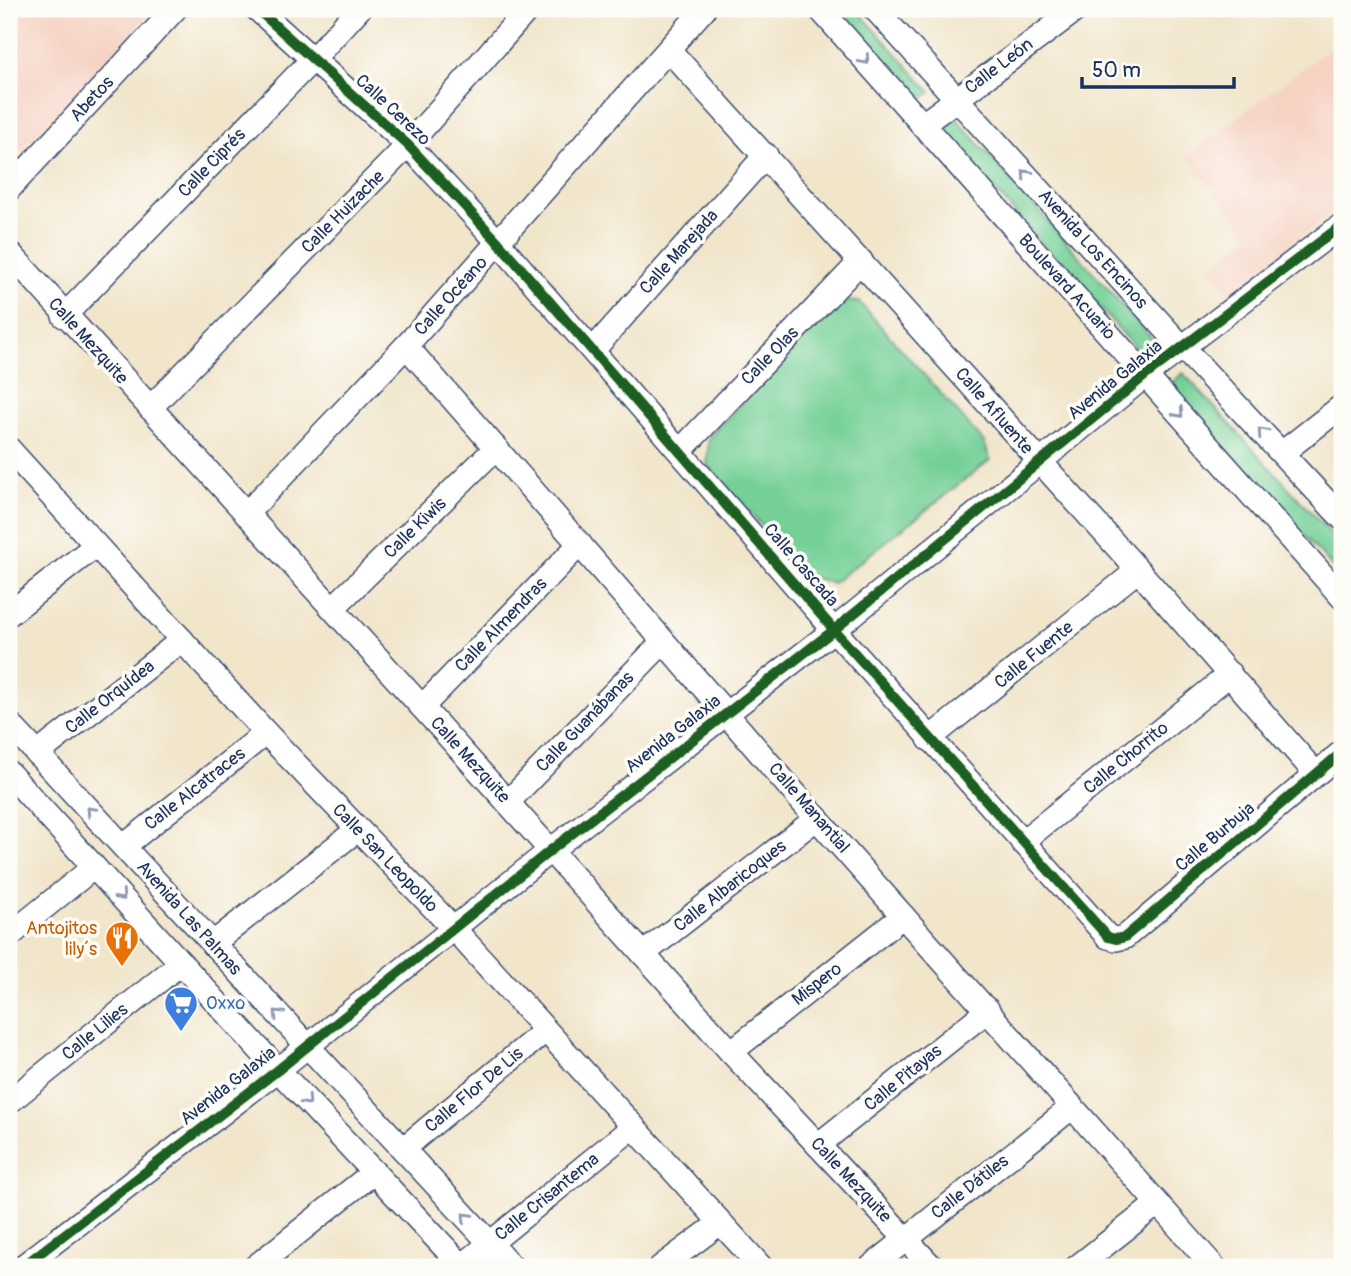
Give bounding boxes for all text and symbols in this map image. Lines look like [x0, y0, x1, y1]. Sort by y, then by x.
street label: Calle León [960, 33, 1038, 99]
scale bar [1082, 46, 1234, 90]
one-way arrow [857, 52, 869, 65]
text: 50 m [1092, 57, 1141, 84]
street label: Calle Cerezo [350, 69, 436, 151]
street label: Abetos [65, 71, 119, 127]
street label: Calle Ciprés [173, 123, 251, 203]
street label: Calle Huizache [296, 165, 390, 259]
one-way arrow [1022, 169, 1034, 182]
street label: Avenida Los Encinos [1033, 184, 1153, 314]
street label: Calle Marejada [635, 205, 723, 299]
street label: Boulevard Acuario [1013, 229, 1121, 345]
street label: Calle Océano [409, 251, 493, 340]
street label: Calle Mezquite [43, 293, 133, 389]
street label: Calle Olas [736, 322, 804, 390]
street label: Avenida Galaxia [1063, 335, 1167, 425]
street label: Calle Afluente [950, 363, 1038, 459]
one-way arrow [1171, 405, 1183, 418]
one-way arrow [1258, 427, 1271, 440]
street label: Calle Kiwis [379, 493, 451, 563]
street label: Calle Cascada [759, 519, 843, 611]
street label: Calle Almendras [450, 573, 552, 677]
street label: Calle Fuente [990, 616, 1078, 694]
street label: Calle Orquídea [61, 655, 159, 739]
street label: Calle Guanábanas [531, 667, 639, 777]
street label: Avenida Galaxia [621, 689, 725, 779]
street label: Calle Mezquite [425, 712, 515, 808]
street label: Calle Chorrito [1079, 716, 1174, 799]
street label: Calle Alcatraces [140, 742, 250, 836]
street label: Calle Manantial [763, 758, 855, 858]
street label: Calle Burbuja [1170, 797, 1260, 877]
street label: Calle San Leopoldo [327, 799, 443, 918]
one-way arrow [86, 806, 99, 819]
street label: Calle Albaricoques [669, 835, 791, 937]
street label: Avenida Las Palmas [131, 856, 247, 980]
one-way arrow [112, 888, 125, 901]
place label: Antojitos lily´s [26, 917, 97, 961]
restaurant icon: Antojitos lily´s [103, 919, 141, 968]
street label: Mispero [787, 957, 847, 1011]
supermarket icon: Oxxo [162, 984, 200, 1033]
place label: Oxxo [206, 992, 245, 1015]
street label: Calle Lilies [57, 998, 133, 1066]
one-way arrow [273, 1009, 286, 1022]
street label: Calle Pitayas [859, 1040, 947, 1116]
street label: Avenida Galaxia [176, 1041, 280, 1131]
street label: Calle Flor De Lis [420, 1042, 528, 1138]
one-way arrow [298, 1093, 311, 1106]
street label: Calle Mezquite [805, 1132, 897, 1228]
street label: Calle Crisantema [490, 1148, 604, 1246]
street label: Calle Dátiles [927, 1150, 1013, 1224]
one-way arrow [462, 1212, 474, 1225]

